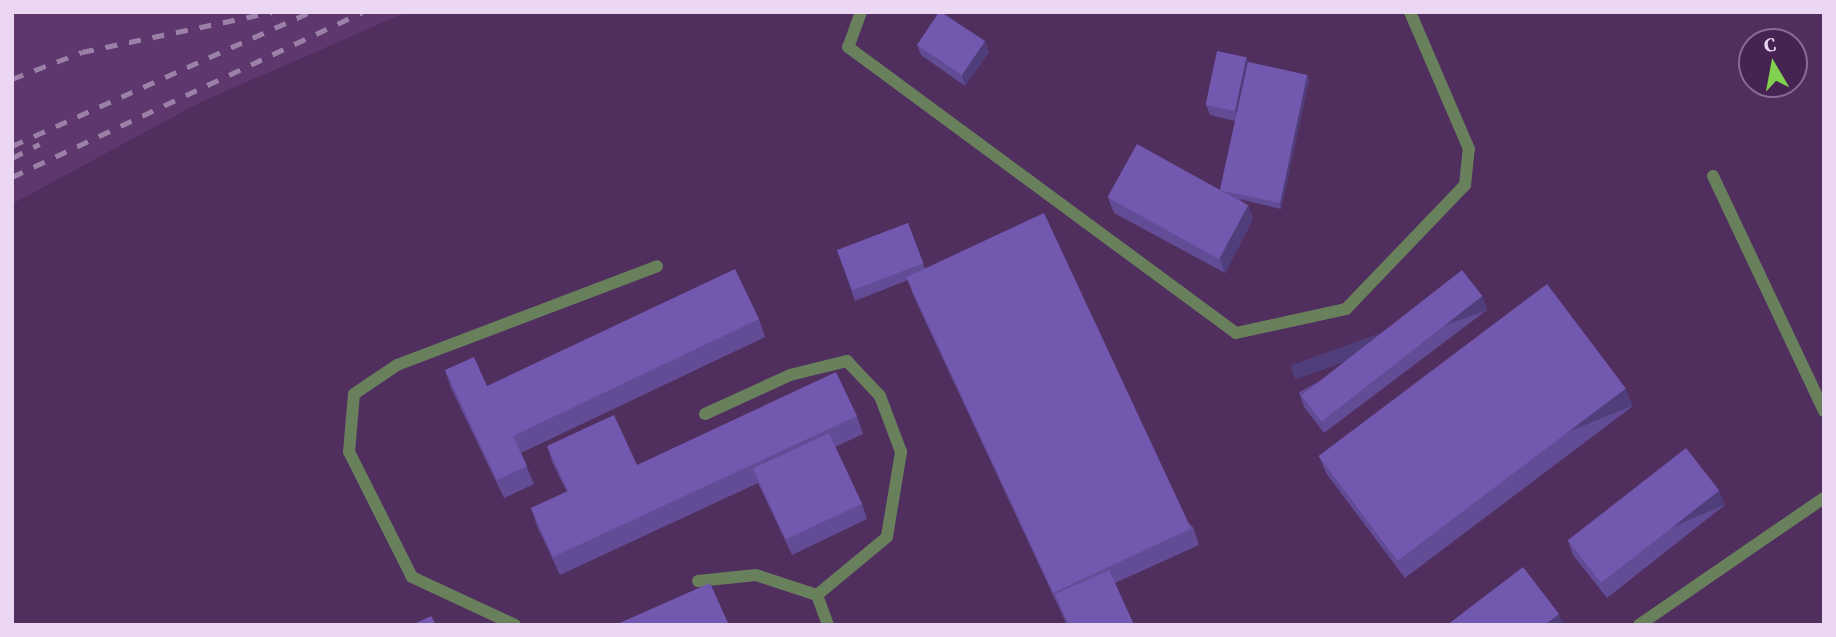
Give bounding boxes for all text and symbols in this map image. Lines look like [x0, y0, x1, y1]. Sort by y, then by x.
north arrow [1738, 28, 1808, 98]
text: С [1762, 30, 1778, 58]

